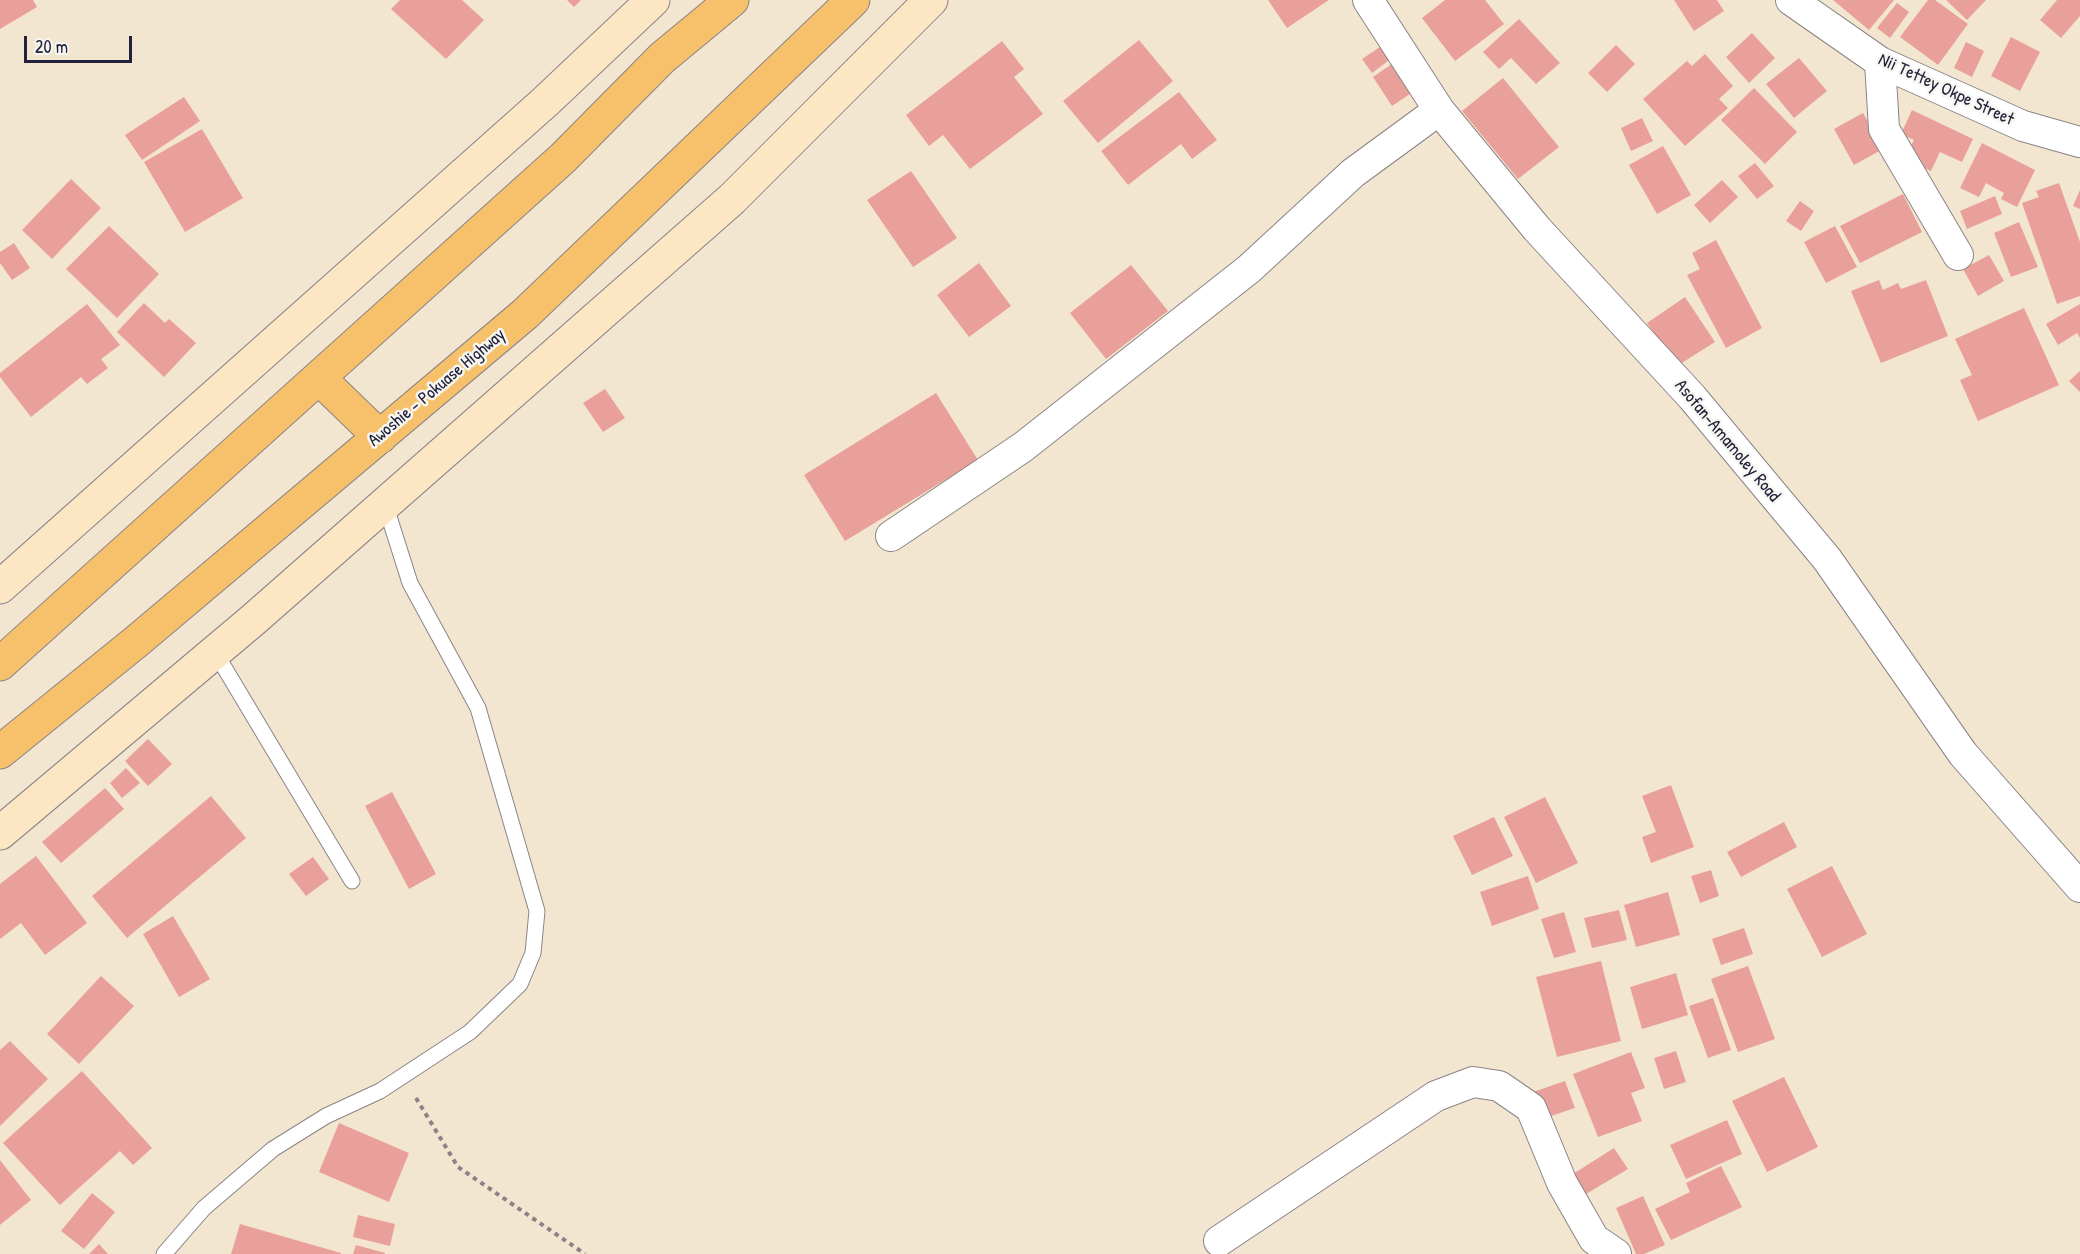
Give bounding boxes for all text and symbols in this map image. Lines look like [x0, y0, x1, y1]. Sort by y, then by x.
scale bar [27, 24, 135, 62]
text: 20 m [35, 34, 68, 59]
street label: Nii Tettey Okpe Street [1875, 49, 2017, 131]
street label: Awoshie - Pokuase Highway [364, 324, 510, 452]
street label: Asofan-Amamoley Road [1670, 376, 1784, 506]

